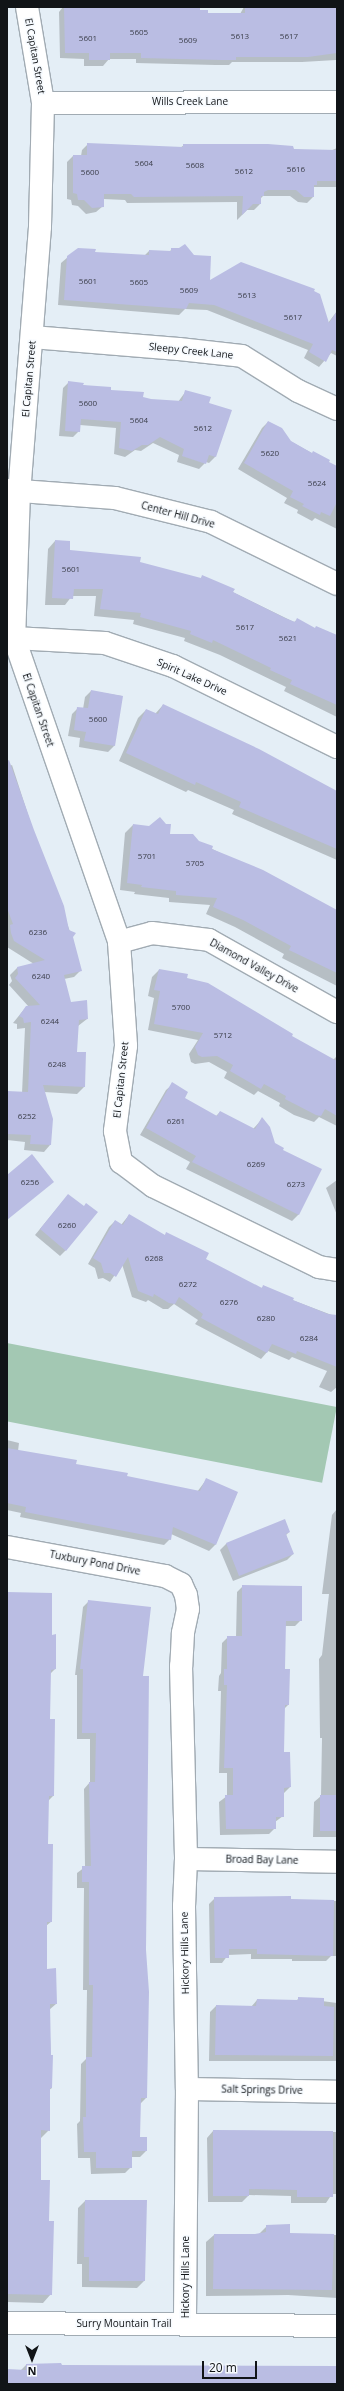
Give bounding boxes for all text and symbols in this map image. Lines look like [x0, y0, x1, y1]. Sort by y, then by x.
street label: El Capitan Street [22, 17, 48, 95]
house number: 5605 [130, 27, 148, 37]
house number: 5613 [231, 31, 249, 41]
house number: 5617 [280, 31, 298, 41]
house number: 5601 [79, 33, 97, 43]
house number: 5609 [179, 35, 197, 45]
street label: Wills Creek Lane [152, 96, 228, 108]
house number: 5604 [135, 158, 153, 168]
house number: 5608 [186, 160, 204, 170]
house number: 5616 [287, 164, 305, 174]
house number: 5612 [235, 166, 253, 176]
house number: 5600 [81, 167, 99, 177]
house number: 5601 [79, 276, 97, 286]
house number: 5605 [130, 277, 148, 287]
house number: 5609 [180, 285, 198, 295]
house number: 5613 [238, 290, 256, 300]
house number: 5617 [284, 312, 302, 322]
street label: El Capitan Street [20, 340, 38, 418]
street label: Sleepy Creek Lane [148, 341, 234, 361]
house number: 5600 [79, 398, 97, 408]
house number: 5604 [130, 415, 148, 425]
house number: 5612 [194, 423, 212, 433]
house number: 5620 [261, 448, 279, 458]
house number: 5624 [308, 478, 326, 488]
street label: Center Hill Drive [140, 499, 216, 531]
house number: 5601 [62, 564, 80, 574]
house number: 5617 [236, 622, 254, 632]
house number: 5621 [279, 633, 297, 643]
street label: Spirit Lake Drive [155, 656, 229, 698]
street label: El Capitan Street [20, 672, 56, 748]
house number: 5600 [89, 714, 107, 724]
house number: 5701 [138, 851, 156, 861]
house number: 5705 [186, 858, 204, 868]
house number: 6236 [29, 927, 47, 937]
street label: Diamond Valley Drive [207, 937, 301, 995]
house number: 6240 [32, 971, 50, 981]
house number: 5700 [172, 1002, 190, 1012]
house number: 6244 [41, 1016, 59, 1026]
house number: 5712 [214, 1030, 232, 1040]
street label: El Capitan Street [111, 1041, 131, 1119]
house number: 6248 [48, 1059, 66, 1069]
house number: 6252 [18, 1111, 36, 1121]
house number: 6261 [167, 1116, 185, 1126]
house number: 6269 [247, 1159, 265, 1169]
house number: 6256 [21, 1177, 39, 1187]
house number: 6273 [287, 1179, 305, 1189]
house number: 6260 [58, 1220, 76, 1230]
house number: 6268 [145, 1253, 163, 1263]
house number: 6272 [179, 1279, 197, 1289]
house number: 6276 [220, 1297, 238, 1307]
house number: 6280 [257, 1313, 275, 1323]
house number: 6284 [300, 1333, 318, 1343]
street label: Tuxbury Pond Drive [49, 1548, 141, 1578]
street label: Broad Bay Lane [225, 1853, 299, 1867]
street label: Hickory Hills Lane [178, 1912, 192, 1994]
street label: Salt Springs Drive [221, 2083, 303, 2097]
street label: Hickory Hills Lane [180, 2236, 192, 2318]
street label: Surry Mountain Trail [76, 2318, 172, 2330]
north arrow [12, 2339, 52, 2379]
scale bar [204, 2353, 259, 2379]
text: 20 m [209, 2359, 237, 2376]
text: N [28, 2364, 36, 2379]

